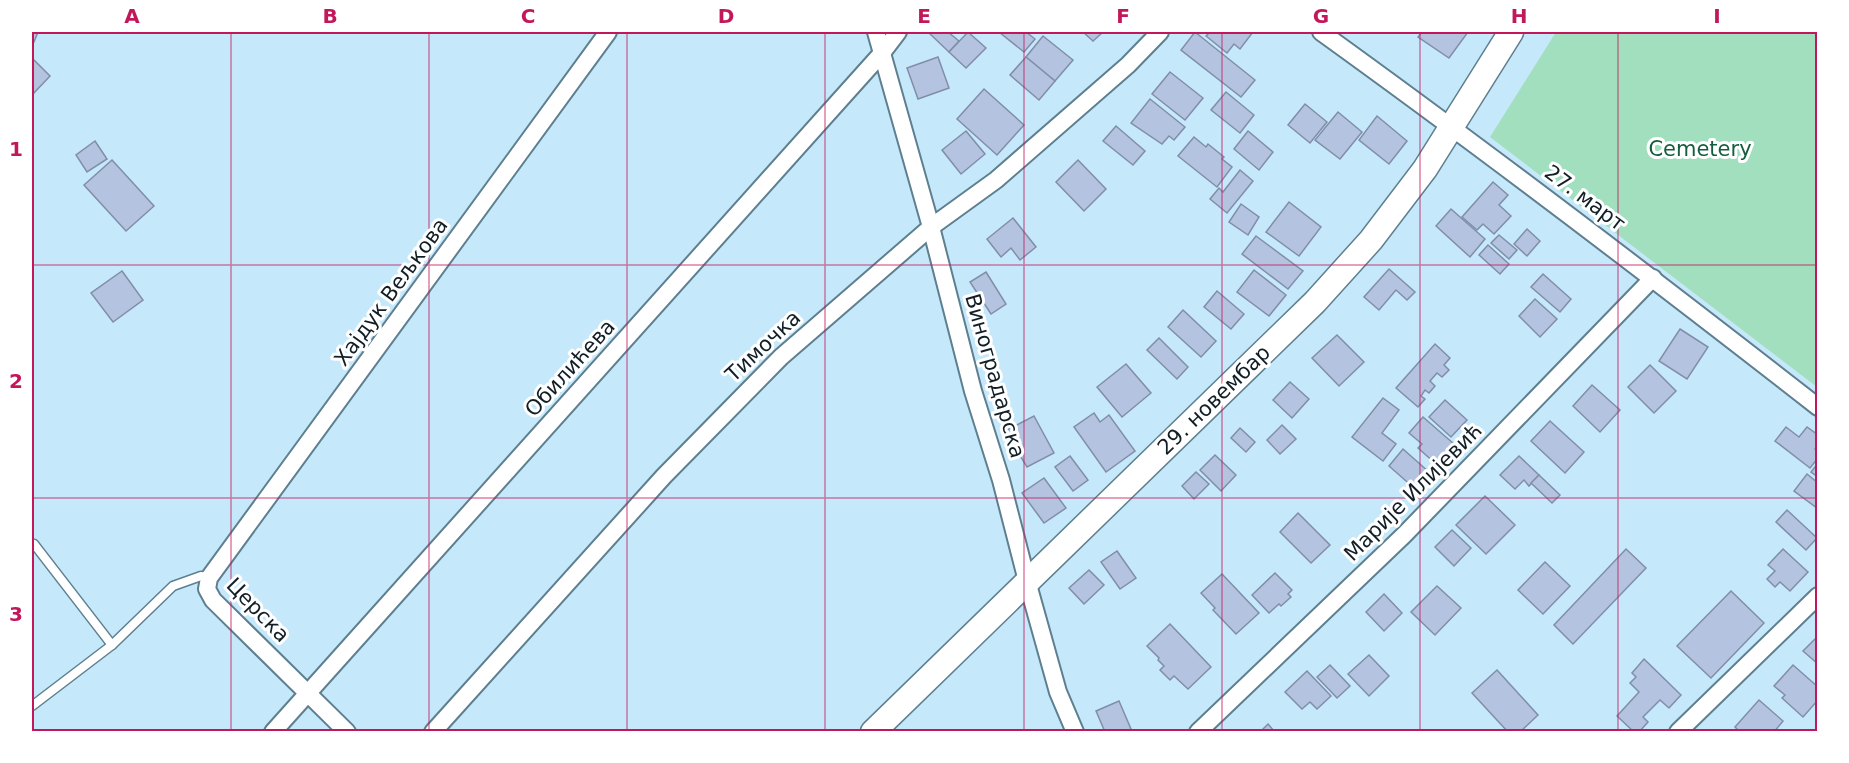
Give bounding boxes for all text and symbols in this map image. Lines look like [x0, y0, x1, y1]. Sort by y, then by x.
text: A [124, 4, 140, 28]
text: B [322, 4, 338, 28]
text: C [521, 4, 535, 28]
text: D [718, 4, 734, 28]
text: E [917, 4, 931, 28]
text: F [1116, 4, 1130, 28]
text: G [1313, 4, 1329, 28]
text: H [1511, 4, 1527, 28]
text: I [1713, 4, 1721, 28]
text: 1 [9, 137, 23, 161]
park label: Cemetery [1648, 137, 1752, 161]
street label: 27. март [1540, 160, 1630, 236]
street label: Хајдук Вељкова [329, 214, 453, 370]
street label: Виноградарска [960, 291, 1030, 461]
street label: Тимочка [720, 305, 805, 387]
street label: Обилићева [520, 315, 620, 421]
street label: 29. новембар [1153, 340, 1275, 460]
text: 2 [9, 369, 23, 393]
street label: Марије Илијевић [1339, 418, 1487, 566]
street label: Церска [222, 573, 294, 647]
text: 3 [9, 602, 23, 626]

